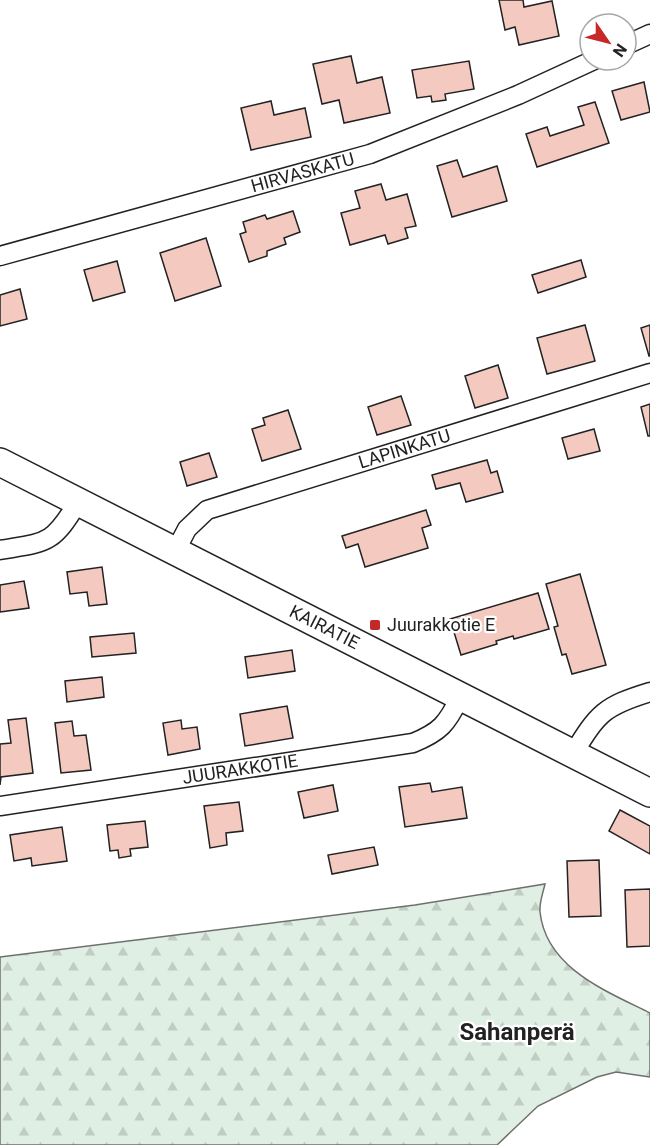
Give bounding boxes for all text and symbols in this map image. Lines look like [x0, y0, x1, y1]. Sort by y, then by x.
north arrow [578, 12, 638, 72]
text: N [609, 40, 631, 60]
street label: HIRVASKATU [249, 148, 357, 196]
street label: LAPINKATU [356, 424, 453, 473]
street label: KAIRATIE [286, 600, 363, 653]
place label: Juurakkotie E [387, 614, 495, 635]
marker: Juurakkotie E [368, 618, 382, 632]
street label: JUURAKKOTIE [181, 750, 299, 788]
district label: Sahanperä [459, 1018, 575, 1046]

